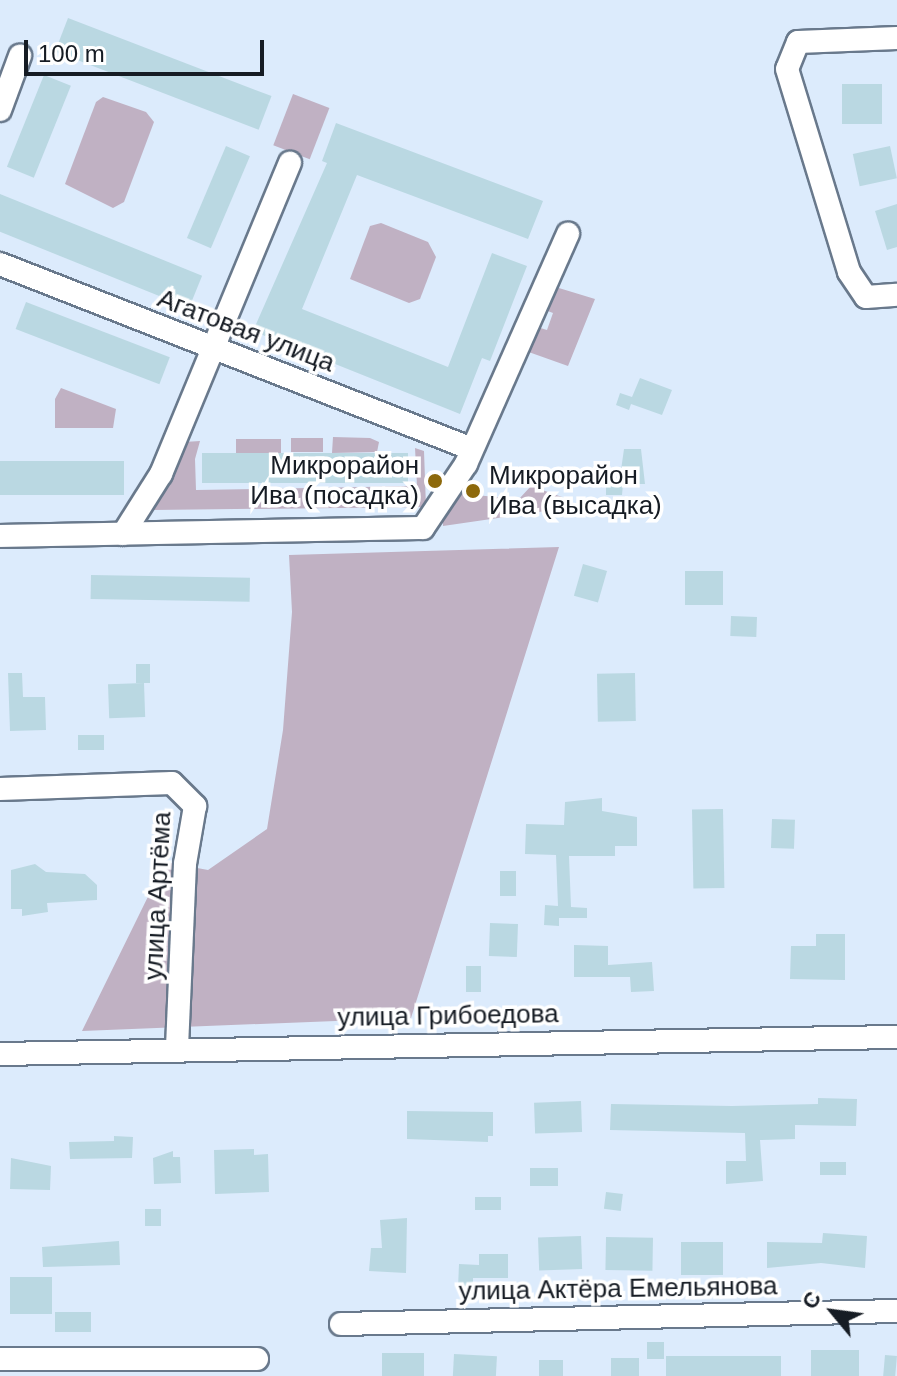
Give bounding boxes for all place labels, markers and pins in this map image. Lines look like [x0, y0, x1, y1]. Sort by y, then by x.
place label: Микрорайон Ива (посадка) [250, 450, 419, 512]
place label: Микрорайон Ива (высадка) [489, 460, 662, 522]
marker: Микрорайон Ива (посадка) [426, 472, 444, 490]
marker: Микрорайон Ива (высадка) [464, 482, 482, 500]

